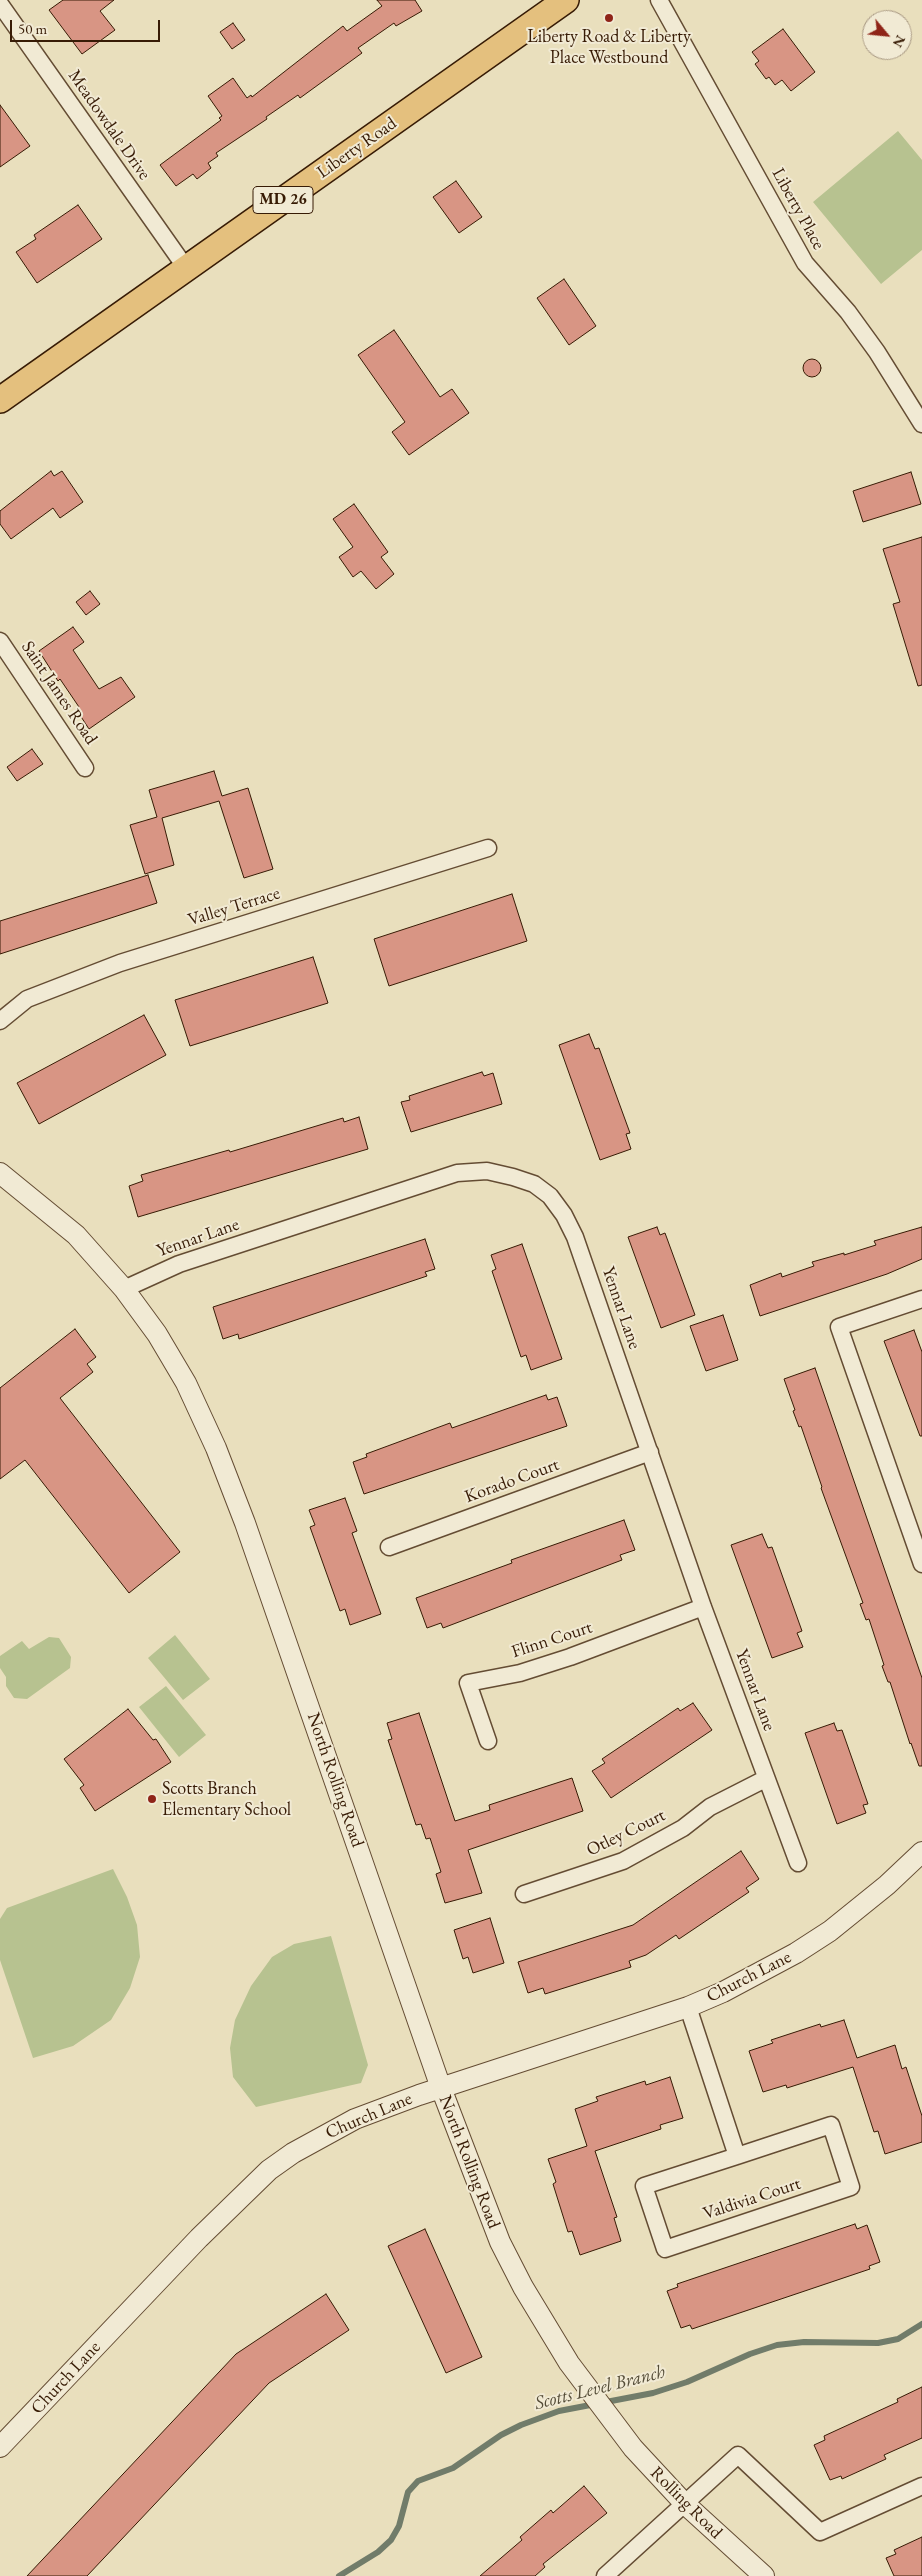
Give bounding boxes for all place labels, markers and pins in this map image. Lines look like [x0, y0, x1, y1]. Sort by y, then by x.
marker: Liberty Road & Liberty Place Westbound [603, 12, 615, 24]
place label: Liberty Road & Liberty Place Westbound [527, 26, 691, 68]
place label: Scotts Branch Elementary School [162, 1778, 291, 1820]
marker: Scotts Branch Elementary School [146, 1793, 158, 1805]

